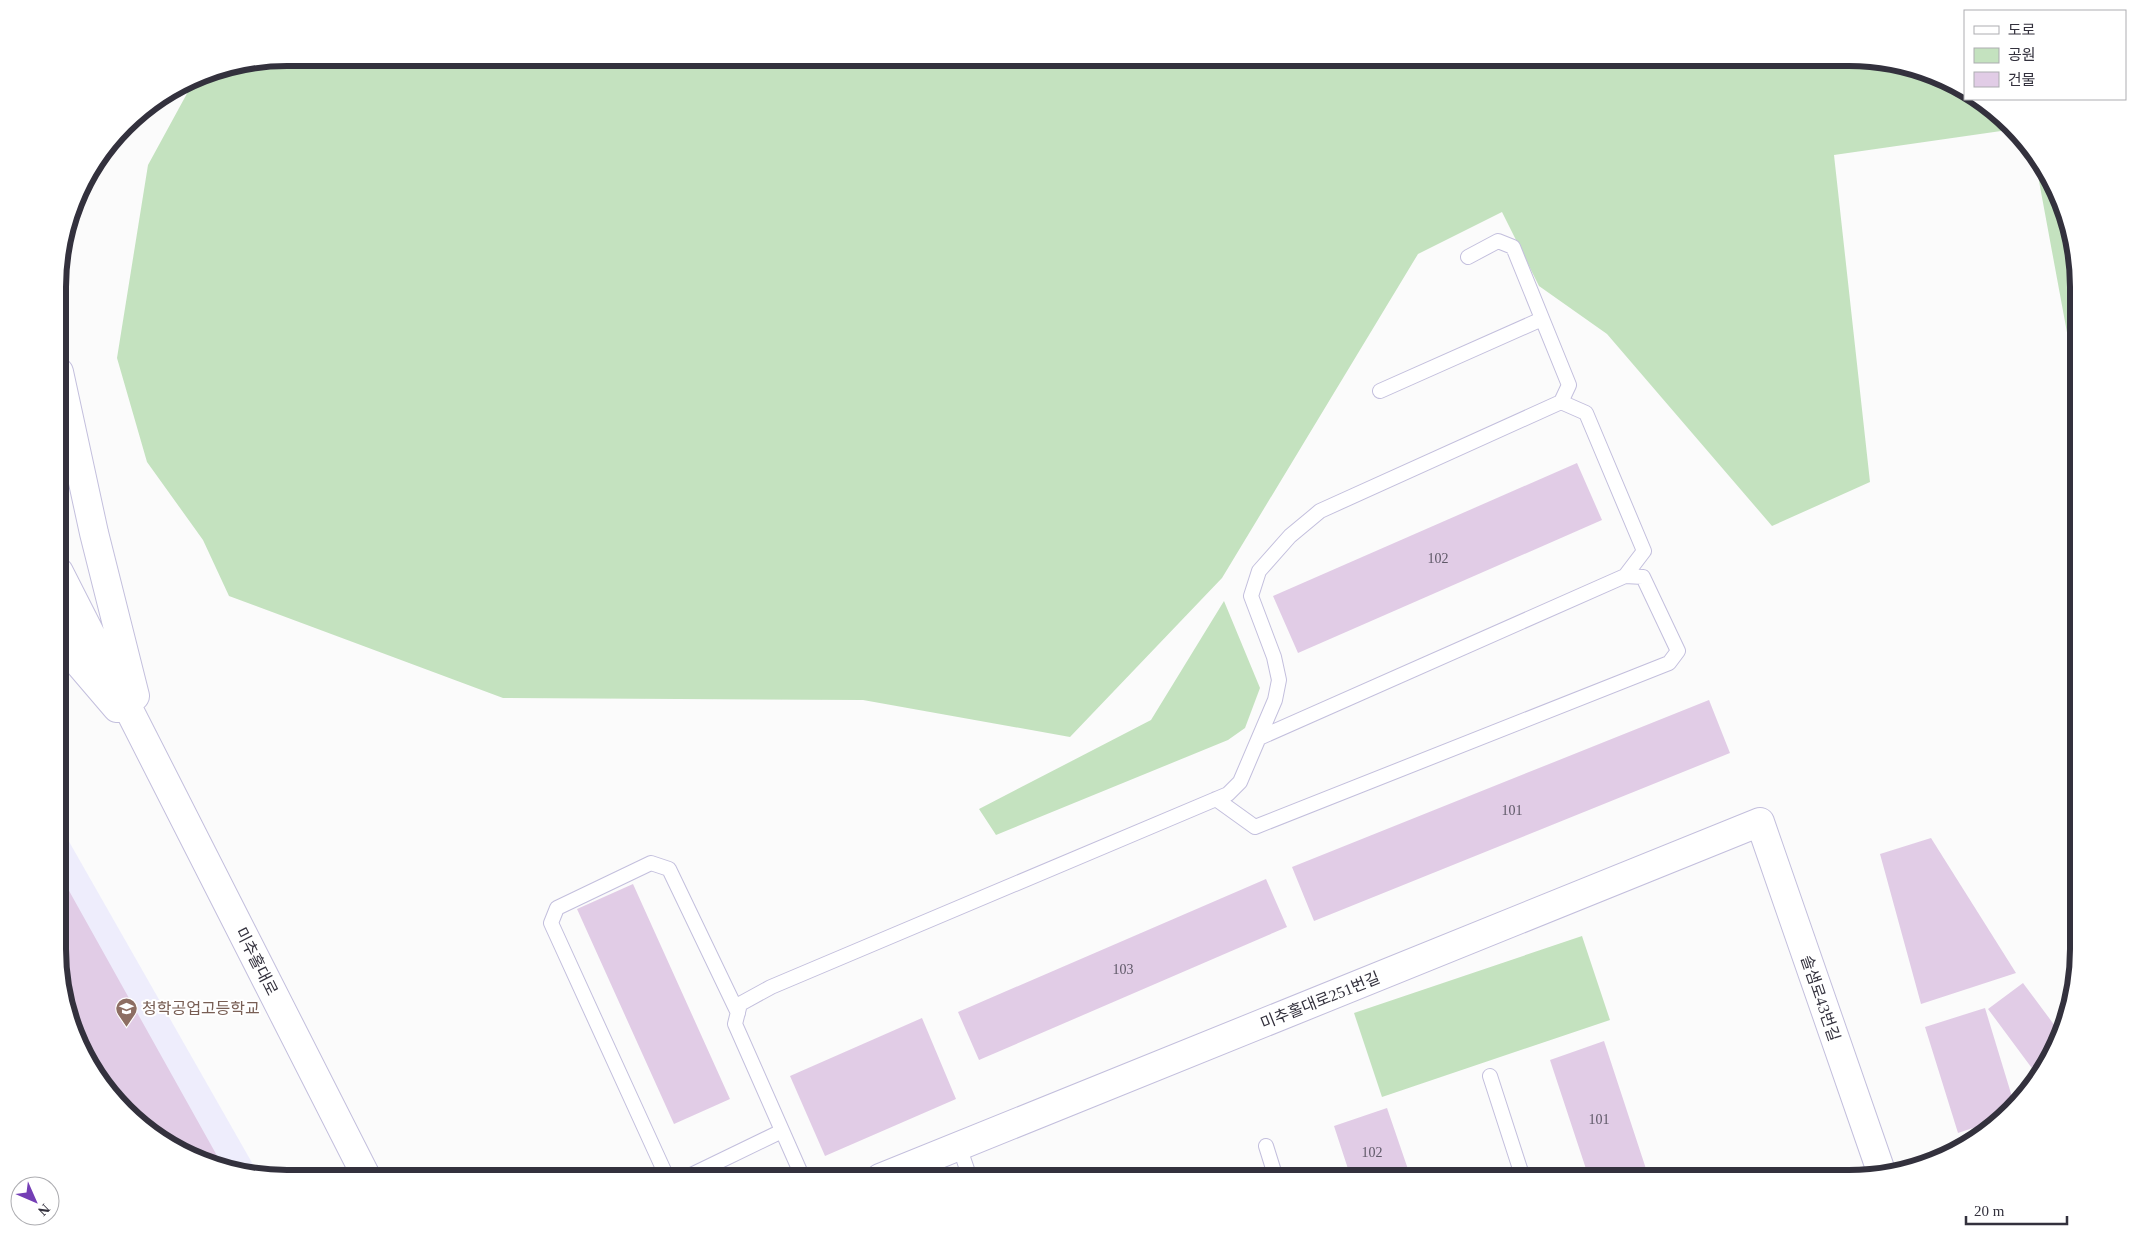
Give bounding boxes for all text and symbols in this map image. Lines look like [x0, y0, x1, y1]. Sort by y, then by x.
legend [1964, 10, 2126, 100]
text: 도로 [2008, 22, 2036, 38]
text: 공원 [2008, 47, 2036, 63]
text: 건물 [2008, 72, 2036, 88]
house number: 102 [1428, 551, 1449, 566]
house number: 101 [1502, 803, 1523, 818]
street label: 미추홀대로 [232, 925, 281, 998]
street label: 솔샘로43번길 [1798, 953, 1843, 1043]
house number: 103 [1113, 962, 1134, 977]
street label: 미추홀대로251번길 [1258, 969, 1382, 1032]
school or university icon: 청학공업고등학교 [114, 996, 138, 1027]
place label: 청학공업고등학교 [142, 1000, 260, 1017]
house number: 101 [1589, 1112, 1610, 1127]
house number: 102 [1362, 1145, 1383, 1160]
north arrow [10, 1176, 60, 1226]
scale bar [1966, 1194, 2067, 1226]
text: N [35, 1201, 53, 1219]
text: 20 m [1974, 1203, 2005, 1219]

